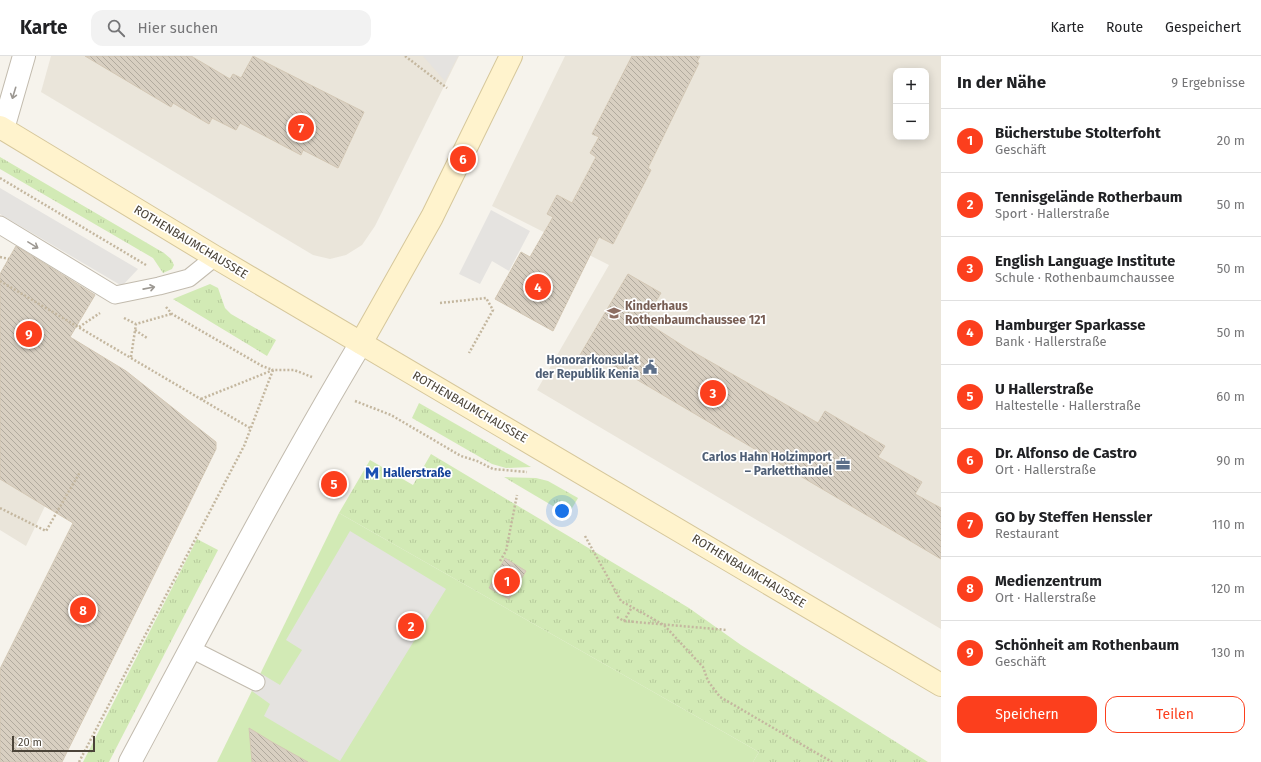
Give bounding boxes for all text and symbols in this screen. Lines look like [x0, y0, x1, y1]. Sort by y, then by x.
search box [91, 10, 371, 46]
text: Karte [20, 16, 67, 39]
icon: search [105, 17, 127, 39]
text: Hier suchen [137, 19, 218, 37]
text: Karte [1050, 19, 1084, 36]
text: Route [1106, 19, 1143, 36]
text: Gespeichert [1165, 19, 1241, 36]
map controls [893, 68, 929, 140]
button: + [893, 68, 929, 104]
text: In der Nähe [957, 72, 1046, 93]
text: 9 Ergebnisse [1171, 75, 1245, 90]
one-way arrow [10, 86, 17, 99]
button: − [893, 104, 929, 140]
pin: 7 [288, 113, 314, 143]
text: Bücherstube Stolterfoht [995, 124, 1161, 142]
text: 1 [967, 133, 973, 148]
text: 20 m [1217, 133, 1245, 148]
text: Geschäft [995, 142, 1046, 157]
pin: 6 [450, 144, 476, 174]
text: Tennisgelände Rotherbaum [995, 188, 1182, 206]
text: 2 [967, 197, 973, 212]
text: 50 m [1217, 197, 1245, 212]
street label: ROTHENBAUMCHAUSSEE [131, 202, 251, 282]
text: Sport · Hallerstraße [995, 206, 1110, 221]
one-way arrow [27, 242, 39, 250]
text: English Language Institute [995, 252, 1175, 270]
text: 3 [967, 261, 973, 276]
text: 50 m [1217, 261, 1245, 276]
text: Schule · Rothenbaumchaussee [995, 270, 1175, 285]
pin: 4 [525, 272, 551, 302]
one-way arrow [142, 284, 155, 292]
place label: Kinderhaus Rothenbaumchaussee 121 [625, 299, 766, 327]
school or university icon: Kinderhaus Rothenbaumchaussee 121 [606, 305, 622, 321]
text: Hamburger Sparkasse [995, 316, 1145, 334]
pin: 9 [16, 319, 42, 349]
text: 4 [966, 325, 974, 340]
text: 50 m [1217, 325, 1245, 340]
text: Bank · Hallerstraße [995, 334, 1107, 349]
place label: Honorarkonsulat der Republik Kenia [535, 353, 639, 381]
public building icon: Honorarkonsulat der Republik Kenia [642, 359, 658, 375]
street label: ROTHENBAUMCHAUSSEE [410, 368, 530, 446]
pin: 3 [700, 378, 726, 408]
text: U Hallerstraße [995, 380, 1093, 398]
text: 5 [967, 389, 973, 404]
text: 60 m [1216, 389, 1245, 404]
text: Haltestelle · Hallerstraße [995, 398, 1141, 413]
text: Dr. Alfonso de Castro [995, 444, 1137, 462]
place label: Carlos Hahn Holzimport – Parketthandel [702, 450, 832, 478]
text: 6 [966, 453, 974, 468]
text: 90 m [1216, 453, 1245, 468]
office icon: Carlos Hahn Holzimport – Parketthandel [835, 456, 851, 472]
text: Ort · Hallerstraße [995, 462, 1096, 477]
metro station icon: Hallerstraße [364, 465, 380, 481]
place label: Hallerstraße [383, 466, 451, 480]
pin: 5 [321, 469, 347, 499]
your location [552, 501, 572, 521]
text: GO by Steffen Henssler [995, 508, 1152, 526]
text: 7 [967, 517, 973, 532]
text: 110 m [1212, 517, 1245, 532]
text: Restaurant [995, 526, 1059, 541]
street label: ROTHENBAUMCHAUSSEE [689, 531, 809, 611]
pin: 1 [494, 566, 520, 596]
text: Medienzentrum [995, 572, 1102, 590]
text: 8 [966, 581, 974, 596]
text: 120 m [1211, 581, 1245, 596]
text: Ort · Hallerstraße [995, 590, 1096, 605]
pin: 8 [70, 595, 96, 625]
pin: 2 [398, 611, 424, 641]
text: Schönheit am Rothenbaum [995, 636, 1179, 654]
text: 9 [966, 645, 974, 660]
text: 130 m [1211, 645, 1245, 660]
text: Geschäft [995, 654, 1046, 669]
button: Speichern [957, 696, 1097, 733]
button: Teilen [1105, 696, 1245, 733]
scale bar [12, 734, 95, 753]
text: 20 m [18, 736, 42, 749]

